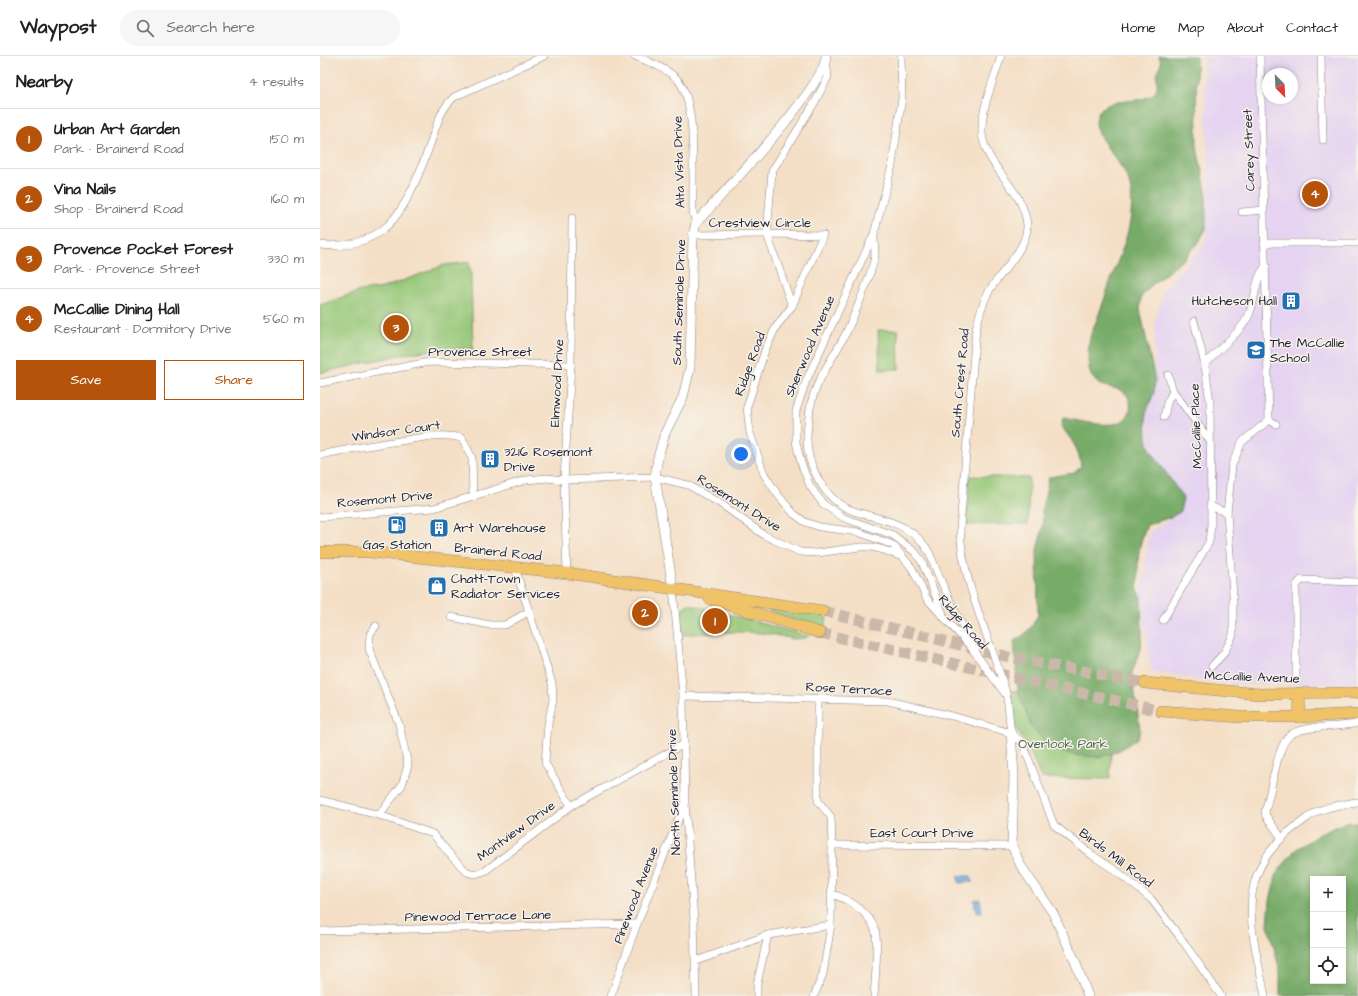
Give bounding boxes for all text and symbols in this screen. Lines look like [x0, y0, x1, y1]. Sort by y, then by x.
search box [120, 10, 400, 46]
text: Waypost [20, 14, 96, 41]
icon: search [134, 17, 156, 39]
text: Search here [166, 17, 255, 38]
text: Home [1121, 18, 1156, 38]
text: Map [1178, 18, 1204, 38]
text: About [1226, 18, 1264, 38]
text: Contact [1286, 18, 1338, 38]
north arrow [1262, 68, 1298, 104]
text: Nearby [16, 70, 73, 94]
text: 4 results [249, 73, 304, 91]
street label: Carey Street [1239, 108, 1260, 192]
street label: Alta Vista Drive [668, 115, 690, 209]
text: Urban Art Garden [54, 119, 180, 140]
text: 1 [28, 130, 30, 148]
text: 150 m [270, 130, 304, 148]
text: Park · Brainerd Road [54, 140, 184, 158]
text: Vina Nails [54, 179, 116, 200]
pin: 4 [1302, 179, 1328, 209]
text: 2 [25, 190, 33, 208]
text: 160 m [271, 190, 304, 208]
text: Shop · Brainerd Road [54, 200, 183, 218]
street label: Crestview Circle [709, 214, 811, 232]
text: Provence Pocket Forest [54, 239, 233, 260]
street label: South Seminole Drive [668, 239, 690, 365]
text: 3 [26, 250, 32, 268]
text: 330 m [267, 250, 304, 268]
text: Park · Provence Street [54, 260, 200, 278]
building icon: Hutcheson Hall [1280, 290, 1302, 312]
place label: Hutcheson Hall [1191, 292, 1277, 310]
street label: Sherwood Avenue [781, 293, 839, 399]
text: McCallie Dining Hall [54, 299, 180, 320]
text: 4 [25, 310, 33, 328]
text: 560 m [263, 310, 304, 328]
pin: 3 [383, 313, 409, 343]
text: Restaurant · Dormitory Drive [54, 320, 232, 338]
street label: South Crest Road [946, 327, 974, 438]
street label: Ridge Road [730, 329, 771, 399]
place label: The McCallie School [1270, 334, 1345, 367]
street label: Elmwood Drive [546, 338, 568, 428]
school or university icon: The McCallie School [1245, 339, 1267, 361]
street label: Provence Street [428, 343, 533, 361]
button: Save [16, 360, 156, 400]
button: Share [164, 360, 304, 400]
street label: McCallie Place [1186, 383, 1206, 469]
street label: Windsor Court [351, 416, 442, 446]
place label: 3216 Rosemont Drive [504, 443, 593, 476]
your location [731, 444, 751, 464]
building icon: 3216 Rosemont Drive [479, 448, 501, 470]
street label: Rosemont Drive [694, 470, 784, 536]
street label: Rosemont Drive [336, 486, 434, 512]
fuel station icon: Gas Station [386, 514, 408, 536]
building icon: Art Warehouse [428, 517, 450, 539]
place label: Art Warehouse [453, 519, 546, 537]
place label: Gas Station [363, 536, 432, 554]
street label: Brainerd Road [454, 538, 543, 566]
place label: Chatt-Town Radiator Services [451, 570, 561, 603]
shop icon: Chatt-Town Radiator Services [426, 575, 448, 597]
street label: Ridge Road [934, 591, 992, 654]
pin: 2 [632, 598, 658, 628]
pin: 1 [702, 606, 728, 636]
street label: McCallie Avenue [1204, 666, 1300, 688]
street label: Rose Terrace [805, 678, 893, 700]
street label: North Seminole Drive [663, 728, 685, 856]
park label: Overlook Park [1018, 735, 1108, 753]
street label: Montview Drive [473, 796, 559, 866]
street label: East Court Drive [870, 824, 974, 842]
street label: Birds Mill Road [1075, 824, 1157, 892]
street label: Pinewood Avenue [609, 844, 663, 946]
map controls [1310, 876, 1346, 984]
button: + [1310, 876, 1346, 912]
street label: Pinewood Terrace Lane [405, 906, 551, 926]
button: − [1310, 912, 1346, 948]
button: locate [1310, 948, 1346, 984]

